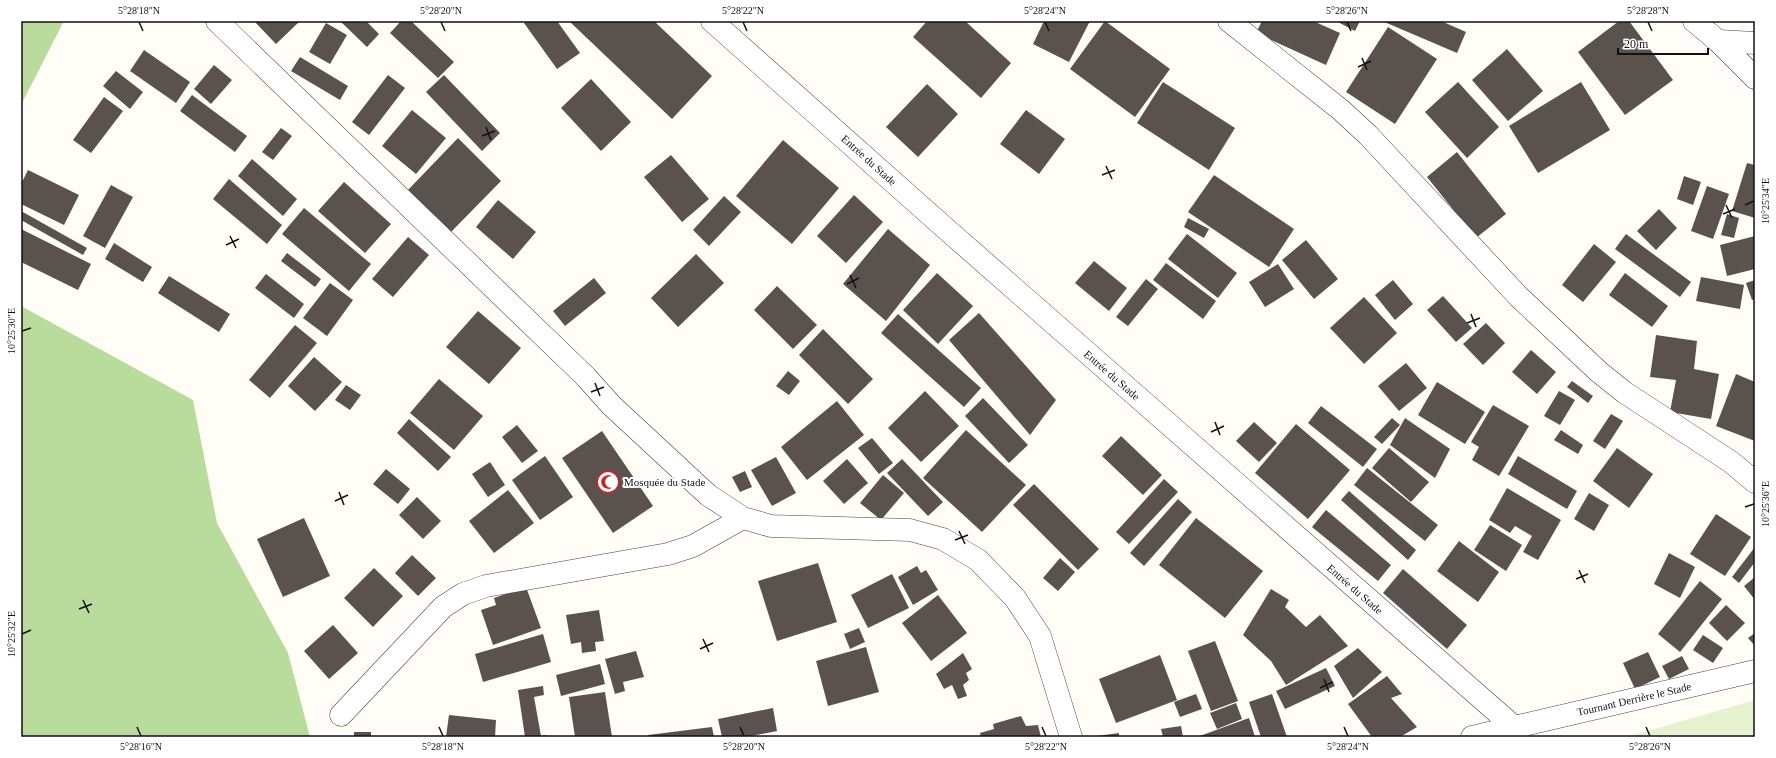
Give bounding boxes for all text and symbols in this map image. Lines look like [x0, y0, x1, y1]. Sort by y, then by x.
text: 5°28'18"N [118, 5, 160, 16]
text: 5°28'20"N [420, 5, 462, 16]
text: 5°28'22"N [722, 5, 764, 16]
text: 5°28'24"N [1024, 5, 1066, 16]
text: 5°28'26"N [1326, 5, 1368, 16]
text: 5°28'28"N [1627, 5, 1669, 16]
scale bar [1618, 30, 1708, 56]
text: 20 m [1624, 37, 1649, 51]
street label: Entrée du Stade [839, 132, 899, 188]
text: 10°25'34"E [1760, 178, 1771, 224]
text: 10°25'30"E [6, 308, 17, 354]
street label: Entrée du Stade [1082, 348, 1142, 402]
mosque icon: Mosquée du Stade [595, 469, 621, 495]
place label: Mosquée du Stade [624, 476, 705, 488]
text: 10°25'36"E [1760, 481, 1771, 527]
street label: Entrée du Stade [1325, 562, 1385, 616]
text: 10°25'32"E [6, 611, 17, 657]
street label: Tournant Derrière le Stade [1576, 680, 1692, 718]
text: 5°28'16"N [120, 741, 162, 752]
text: 5°28'18"N [422, 741, 464, 752]
text: 5°28'20"N [723, 741, 765, 752]
text: 5°28'22"N [1025, 741, 1067, 752]
text: 5°28'24"N [1327, 741, 1369, 752]
text: 5°28'26"N [1629, 741, 1671, 752]

